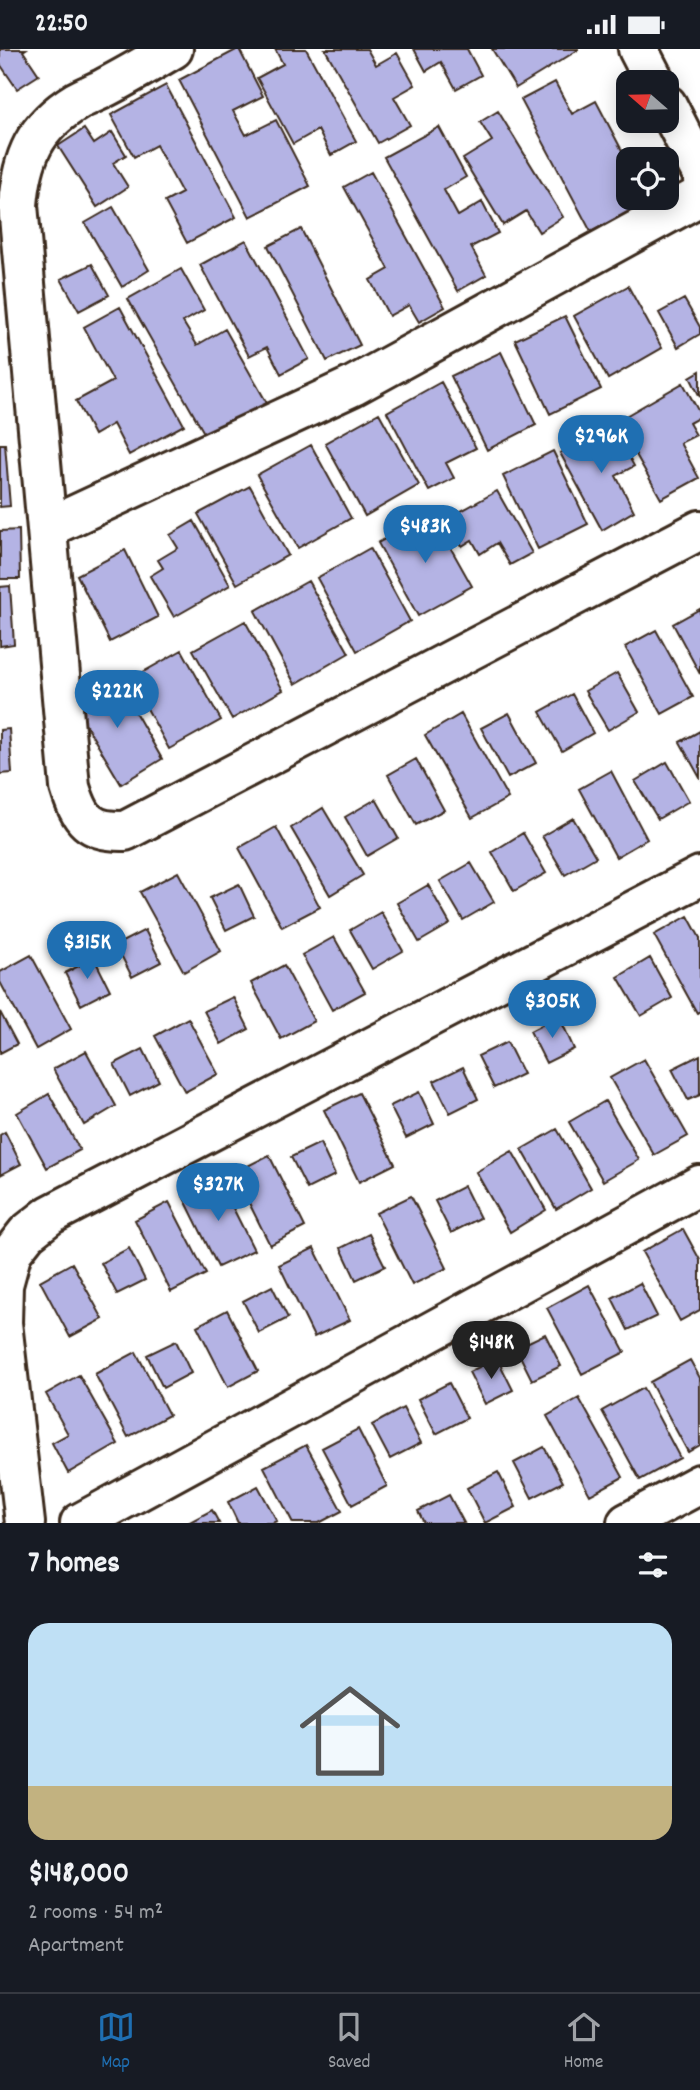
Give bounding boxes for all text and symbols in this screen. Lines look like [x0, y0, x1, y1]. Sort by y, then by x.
text: 22:50 [35, 6, 88, 43]
north arrow [616, 70, 679, 133]
map controls [616, 70, 679, 210]
button: locate [616, 147, 679, 210]
pin: $296K [552, 415, 650, 475]
text: $296K [574, 421, 628, 454]
pin: $483K [376, 505, 474, 565]
text: $483K [399, 511, 451, 544]
pin: $222K [68, 671, 166, 730]
text: $222K [91, 676, 143, 709]
pin: $315K [38, 921, 136, 981]
text: $315K [63, 927, 111, 960]
pin: $305K [503, 981, 601, 1040]
text: $305K [524, 986, 580, 1019]
pin: $327K [169, 1163, 267, 1223]
text: $327K [192, 1169, 244, 1202]
pin: $148K [442, 1321, 540, 1381]
text: $148K [468, 1327, 514, 1360]
text: 7 homes [28, 1544, 120, 1587]
icon: filters [634, 1546, 672, 1584]
icon: home [287, 1668, 413, 1794]
text: $148,000 [28, 1854, 129, 1897]
text: 2 rooms · 54 m² [28, 1897, 163, 1930]
text: Apartment [28, 1930, 124, 1963]
tab: Map [97, 2008, 135, 2077]
tab: Saved [328, 2008, 370, 2077]
tab: Home [564, 2008, 603, 2077]

